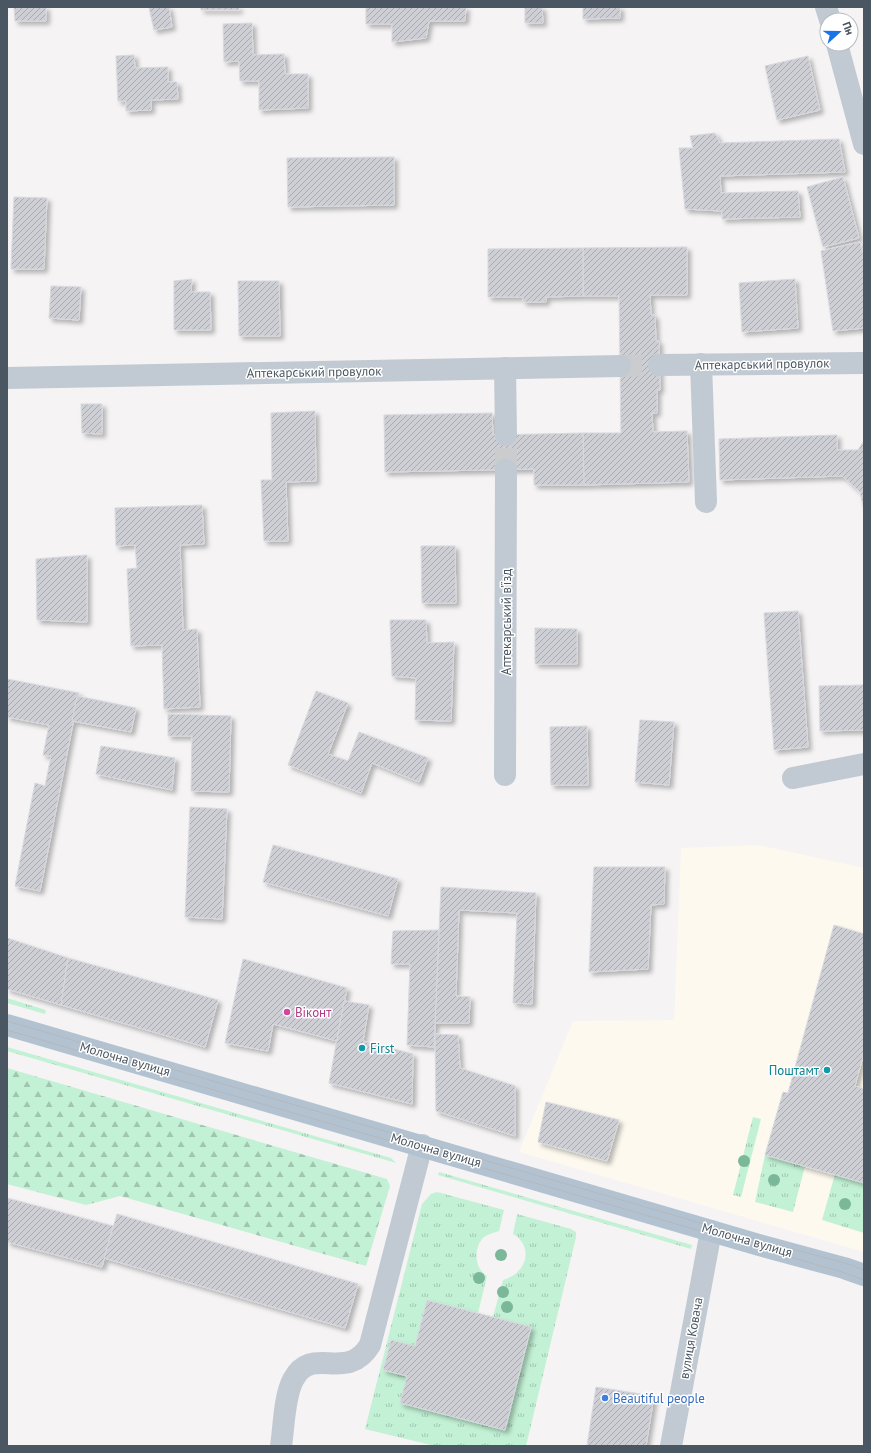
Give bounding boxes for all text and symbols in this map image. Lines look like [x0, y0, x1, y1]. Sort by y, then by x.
north arrow [819, 12, 859, 52]
text: Пн [839, 20, 857, 37]
street label: Аптекарський провулок [695, 354, 830, 374]
street label: Аптекарський провулок [247, 362, 382, 382]
street label: Аптекарський в’їзд [498, 569, 515, 675]
place label: Віконт [295, 1004, 332, 1021]
marker: Віконт [282, 1007, 292, 1017]
street label: Молочна вулиця [78, 1038, 172, 1080]
place label: First [370, 1040, 395, 1057]
marker: First [357, 1043, 367, 1053]
place label: Поштамт [769, 1062, 820, 1079]
marker: Поштамт [822, 1065, 832, 1075]
street label: Молочна вулиця [389, 1129, 483, 1171]
street label: Молочна вулиця [700, 1219, 794, 1261]
street label: вулиця Ковача [675, 1296, 707, 1380]
place label: Beautiful people [613, 1390, 705, 1407]
marker: Beautiful people [600, 1393, 610, 1403]

